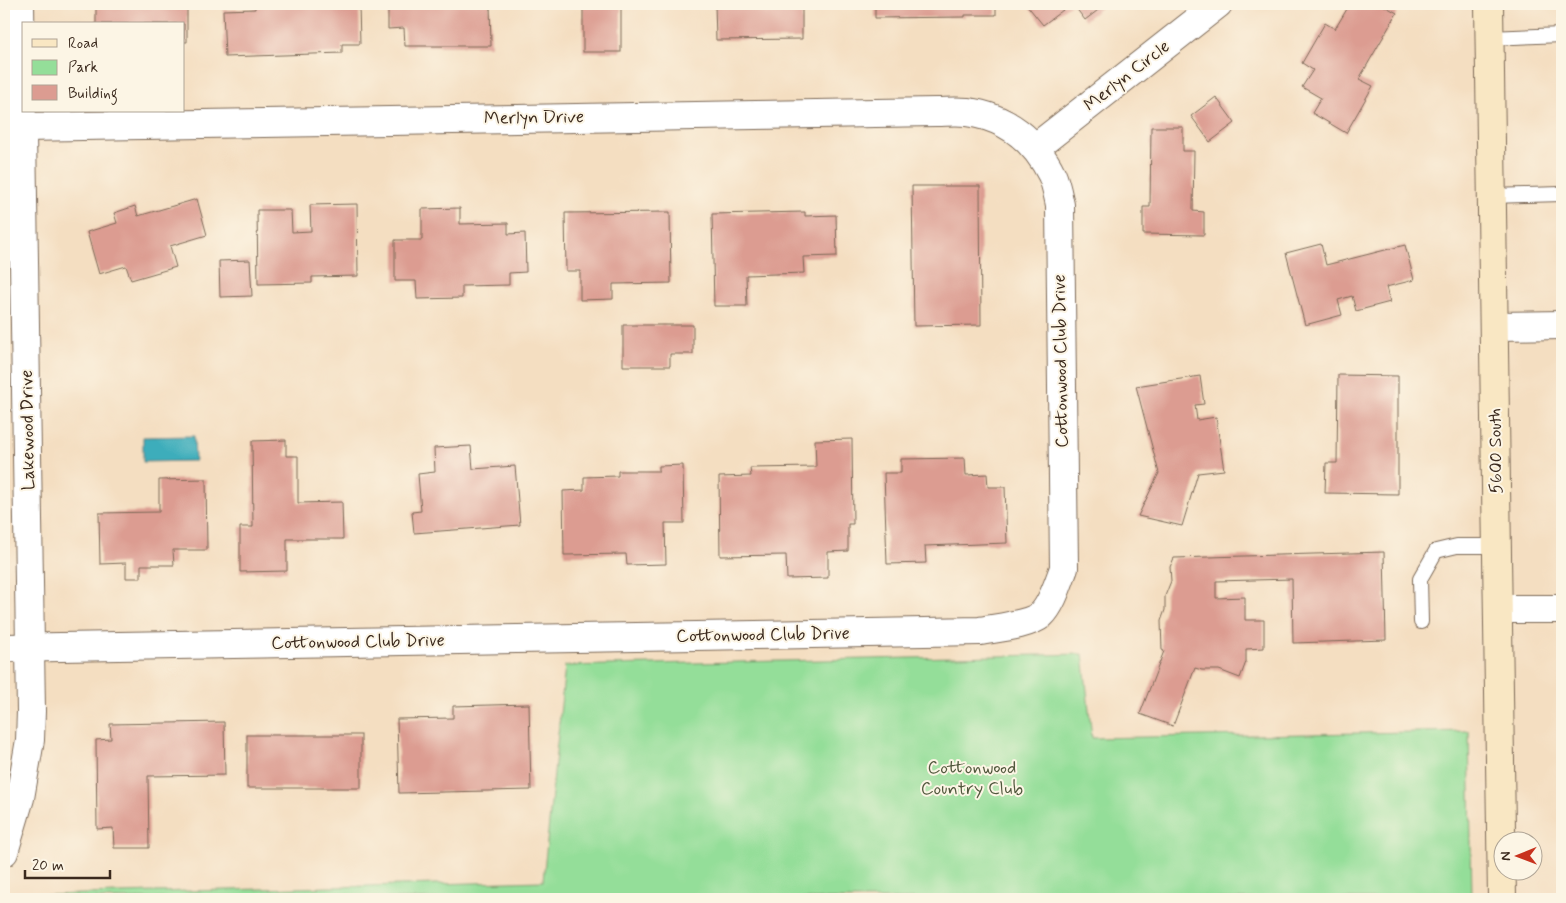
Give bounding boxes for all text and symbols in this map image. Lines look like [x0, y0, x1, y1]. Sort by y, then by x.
legend [22, 22, 185, 112]
text: Road [68, 34, 98, 54]
street label: Merlyn Circle [1079, 35, 1175, 117]
text: Park [68, 58, 98, 78]
text: Building [68, 84, 118, 105]
street label: Merlyn Drive [484, 105, 584, 131]
street label: Cottonwood Club Drive [1047, 274, 1075, 448]
street label: Lakewood Drive [15, 369, 41, 491]
street label: 5600 South [1483, 408, 1509, 494]
street label: Cottonwood Club Drive [676, 621, 850, 649]
street label: Cottonwood Club Drive [271, 628, 445, 656]
park label: Cottonwood Country Club [921, 756, 1023, 801]
north arrow [1494, 830, 1544, 880]
scale bar [25, 848, 110, 880]
text: N [1497, 851, 1515, 861]
text: 20 m [32, 856, 64, 876]

